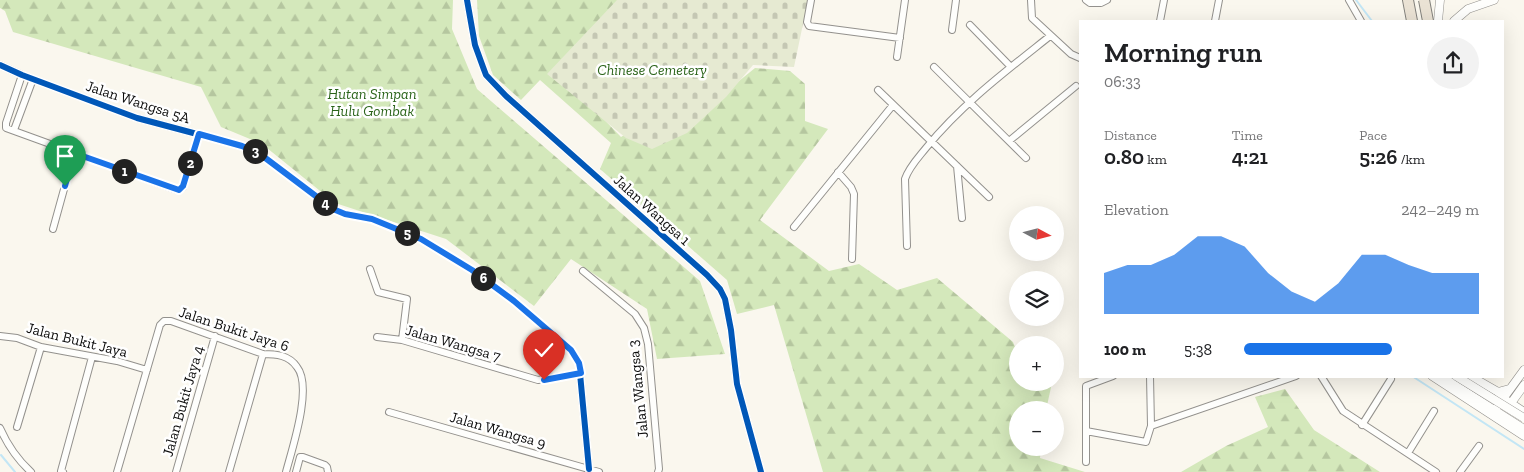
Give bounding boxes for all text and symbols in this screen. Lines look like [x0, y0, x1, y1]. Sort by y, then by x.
text: Morning run [1104, 36, 1262, 69]
button: share [1427, 37, 1479, 89]
park label: Chinese Cemetery [597, 61, 707, 79]
text: 06:33 [1104, 72, 1141, 91]
street label: Jalan Wangsa 5A [84, 77, 193, 127]
park label: Hutan Simpan Hulu Gombak [328, 85, 417, 120]
text: Distance [1104, 127, 1157, 144]
text: Time [1232, 127, 1263, 144]
text: Pace [1359, 127, 1387, 144]
pin [44, 135, 86, 186]
pin: 3 [242, 138, 268, 164]
icon: arrive [51, 142, 79, 170]
text: 3 [252, 143, 259, 160]
text: 0.80 [1104, 144, 1144, 169]
text: 4:21 [1232, 144, 1268, 169]
text: 5:26 [1359, 144, 1398, 169]
pin: 2 [178, 150, 202, 176]
text: km [1144, 151, 1167, 168]
text: /km [1398, 151, 1425, 168]
text: 2 [187, 155, 194, 172]
pin: 1 [112, 158, 136, 184]
text: 1 [122, 163, 127, 180]
street label: Jalan Wangsa 1 [610, 171, 694, 249]
pin: 4 [312, 190, 338, 216]
text: 4 [322, 195, 329, 212]
text: Elevation [1104, 200, 1169, 219]
text: 242–249 m [1401, 200, 1479, 219]
north arrow [1009, 206, 1064, 261]
map controls [1009, 206, 1064, 456]
pin: 5 [394, 220, 420, 246]
text: 5 [404, 225, 411, 242]
pin: 6 [470, 266, 496, 290]
text: 6 [480, 270, 487, 287]
button: layers [1009, 271, 1064, 326]
street label: Jalan Bukit Jaya 6 [177, 303, 291, 355]
street label: Jalan Bukit Jaya [25, 319, 129, 361]
street label: Jalan Wangsa 7 [403, 321, 503, 365]
pin [523, 329, 565, 380]
icon: check [530, 336, 558, 364]
button: + [1009, 336, 1064, 391]
street label: Jalan Wangsa 3 [624, 339, 652, 439]
text: 100 m [1104, 340, 1146, 359]
text: 5:38 [1184, 340, 1212, 359]
street label: Jalan Bukit Jaya 4 [159, 343, 207, 459]
button: − [1009, 401, 1064, 456]
street label: Jalan Wangsa 9 [448, 408, 548, 452]

